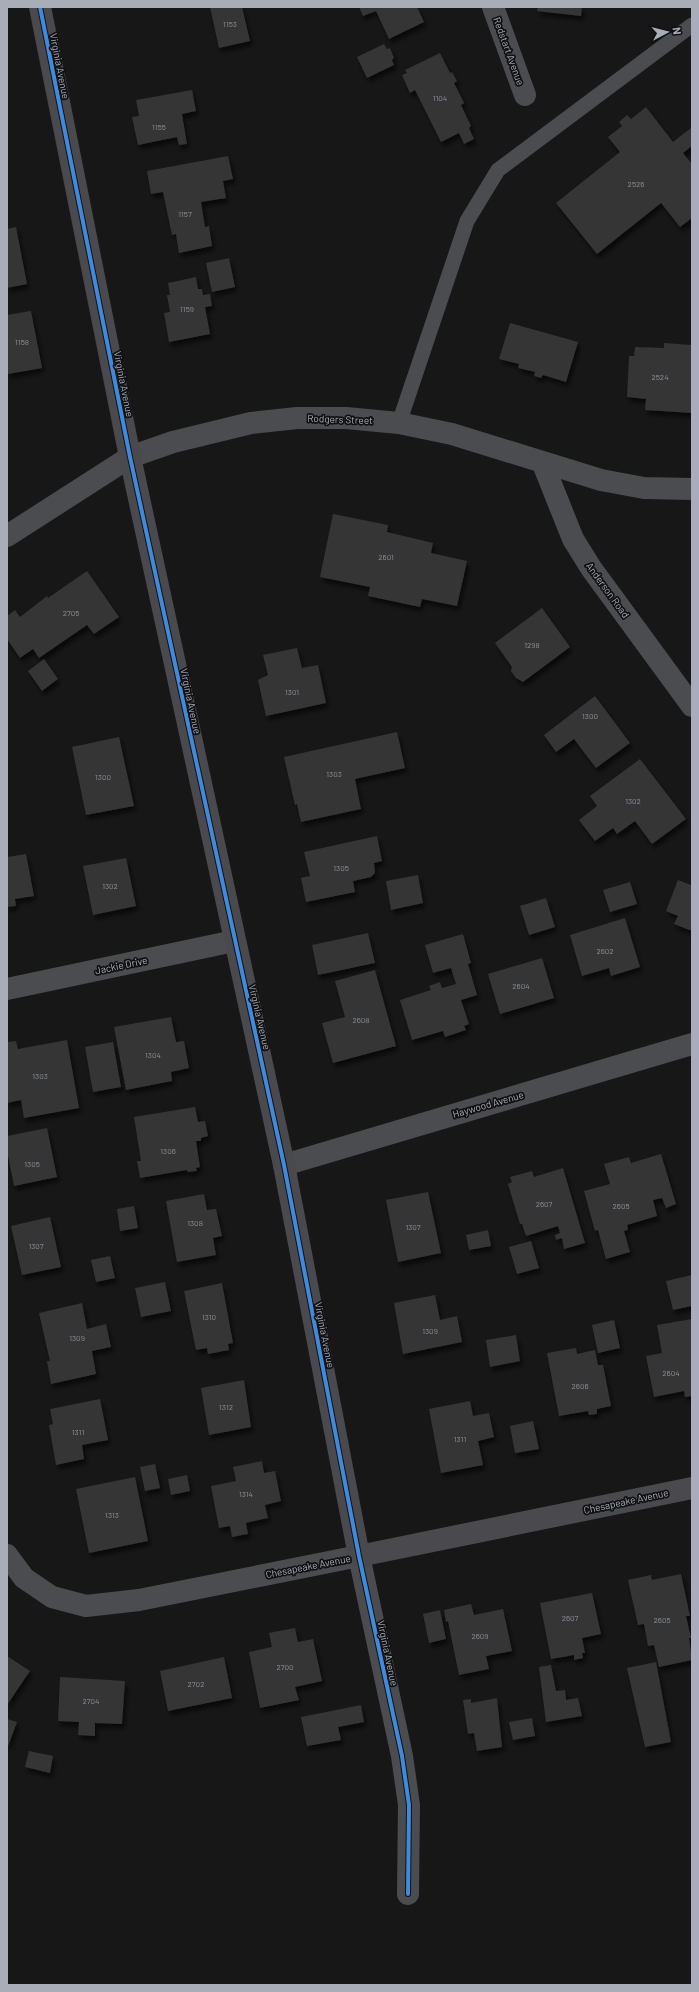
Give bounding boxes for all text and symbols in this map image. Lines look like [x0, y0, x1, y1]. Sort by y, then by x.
north arrow [647, 12, 687, 52]
street label: Redstart Avenue [491, 15, 527, 87]
house number: 1153 [223, 19, 237, 29]
text: N [671, 26, 684, 35]
street label: Virginia Avenue [48, 32, 72, 100]
house number: 1104 [433, 93, 447, 103]
house number: 1155 [152, 122, 166, 132]
house number: 2526 [628, 179, 644, 189]
house number: 1157 [178, 209, 192, 219]
house number: 1159 [180, 304, 194, 314]
house number: 1158 [15, 337, 29, 347]
street label: Virginia Avenue [112, 350, 136, 418]
house number: 2524 [651, 372, 669, 382]
street label: Rodgers Street [307, 412, 373, 426]
house number: 2601 [378, 552, 394, 562]
street label: Anderson Road [584, 560, 632, 620]
house number: 2705 [63, 608, 79, 618]
house number: 1298 [524, 640, 540, 650]
street label: Virginia Avenue [178, 667, 204, 735]
house number: 1301 [285, 687, 299, 697]
house number: 1300 [582, 711, 598, 721]
house number: 1303 [326, 769, 342, 779]
house number: 1300 [95, 772, 111, 782]
house number: 1302 [625, 796, 641, 806]
house number: 1305 [333, 863, 349, 873]
house number: 1302 [102, 881, 118, 891]
house number: 2602 [596, 946, 614, 956]
street label: Jackie Drive [94, 954, 148, 976]
house number: 2604 [512, 981, 530, 991]
street label: Virginia Avenue [247, 983, 273, 1051]
house number: 2608 [352, 1015, 370, 1025]
house number: 1304 [145, 1050, 161, 1060]
house number: 1303 [32, 1071, 48, 1081]
street label: Haywood Avenue [451, 1088, 525, 1120]
house number: 1306 [160, 1146, 176, 1156]
house number: 1305 [24, 1159, 40, 1169]
house number: 2607 [536, 1199, 553, 1209]
house number: 2605 [612, 1201, 630, 1211]
house number: 1308 [187, 1218, 203, 1228]
house number: 1307 [405, 1222, 421, 1232]
house number: 1307 [28, 1241, 44, 1251]
street label: Virginia Avenue [313, 1301, 337, 1369]
house number: 1310 [202, 1312, 216, 1322]
house number: 1309 [422, 1326, 438, 1336]
house number: 1309 [69, 1333, 85, 1343]
house number: 2604 [662, 1368, 680, 1378]
house number: 2606 [571, 1381, 589, 1391]
house number: 1312 [219, 1402, 233, 1412]
house number: 1311 [72, 1427, 84, 1437]
house number: 1311 [454, 1434, 466, 1444]
street label: Chesapeake Avenue [583, 1486, 669, 1516]
house number: 1314 [239, 1489, 253, 1499]
house number: 1313 [105, 1510, 119, 1520]
street label: Chesapeake Avenue [264, 1552, 352, 1580]
house number: 2607 [562, 1613, 579, 1623]
house number: 2605 [653, 1615, 671, 1625]
street label: Virginia Avenue [375, 1619, 401, 1687]
house number: 2609 [471, 1631, 489, 1641]
house number: 2700 [276, 1662, 294, 1672]
house number: 2702 [188, 1679, 204, 1689]
house number: 2704 [83, 1696, 100, 1706]

